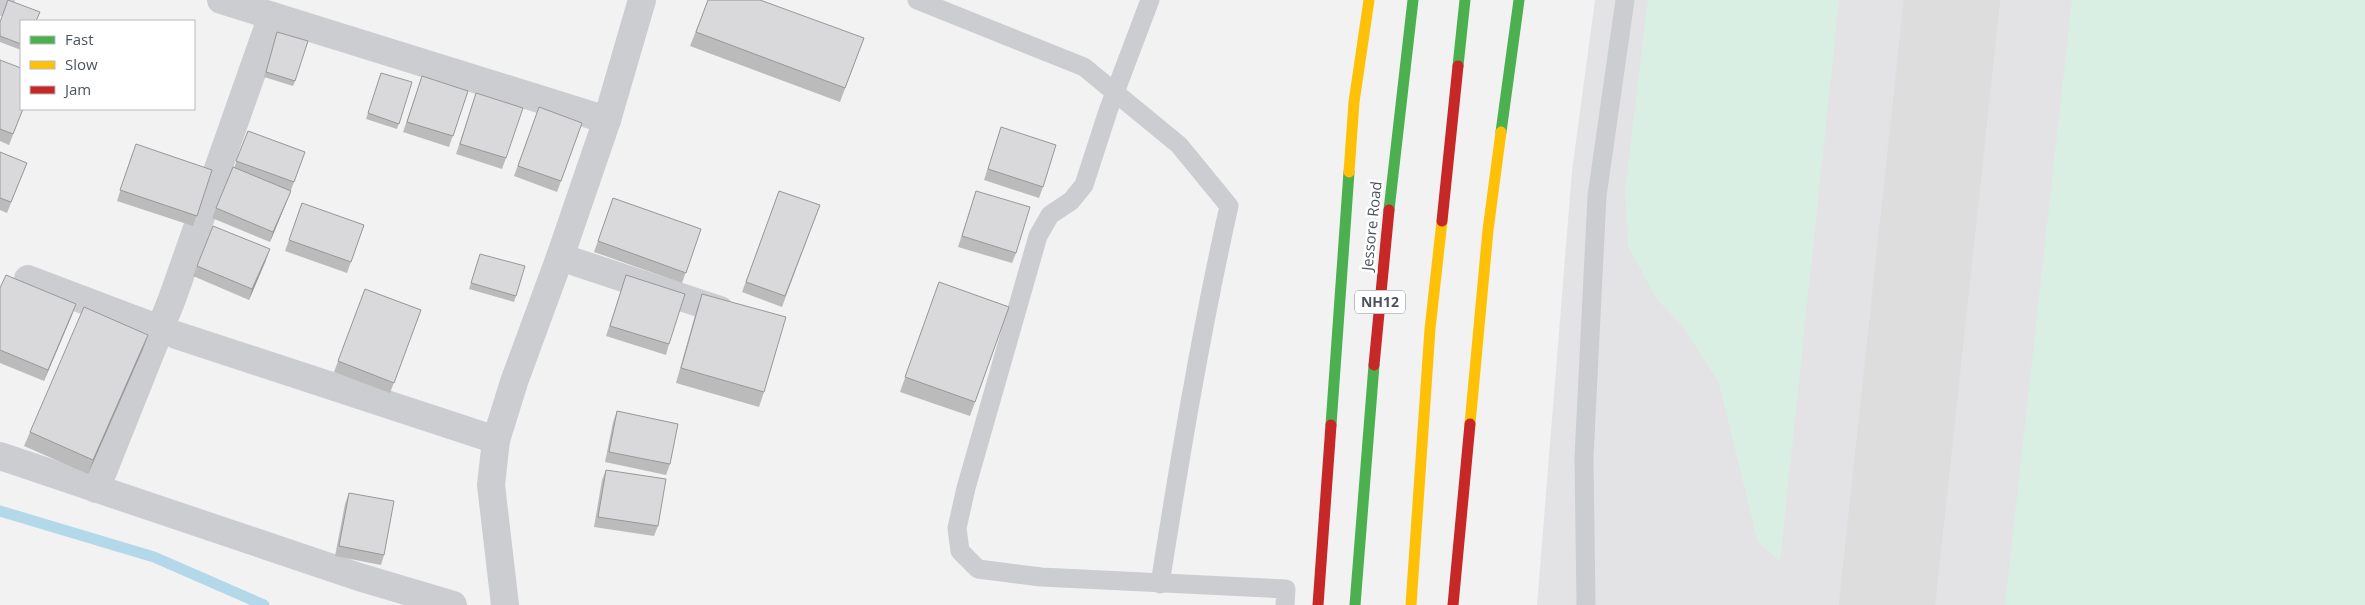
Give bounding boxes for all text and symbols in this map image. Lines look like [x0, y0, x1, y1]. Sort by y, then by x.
legend [20, 20, 195, 110]
text: Fast [65, 29, 94, 49]
text: Slow [65, 54, 98, 74]
text: Jam [63, 79, 91, 99]
street label: Jessore Road [1356, 180, 1386, 274]
road number: NH12 [1355, 290, 1405, 314]

